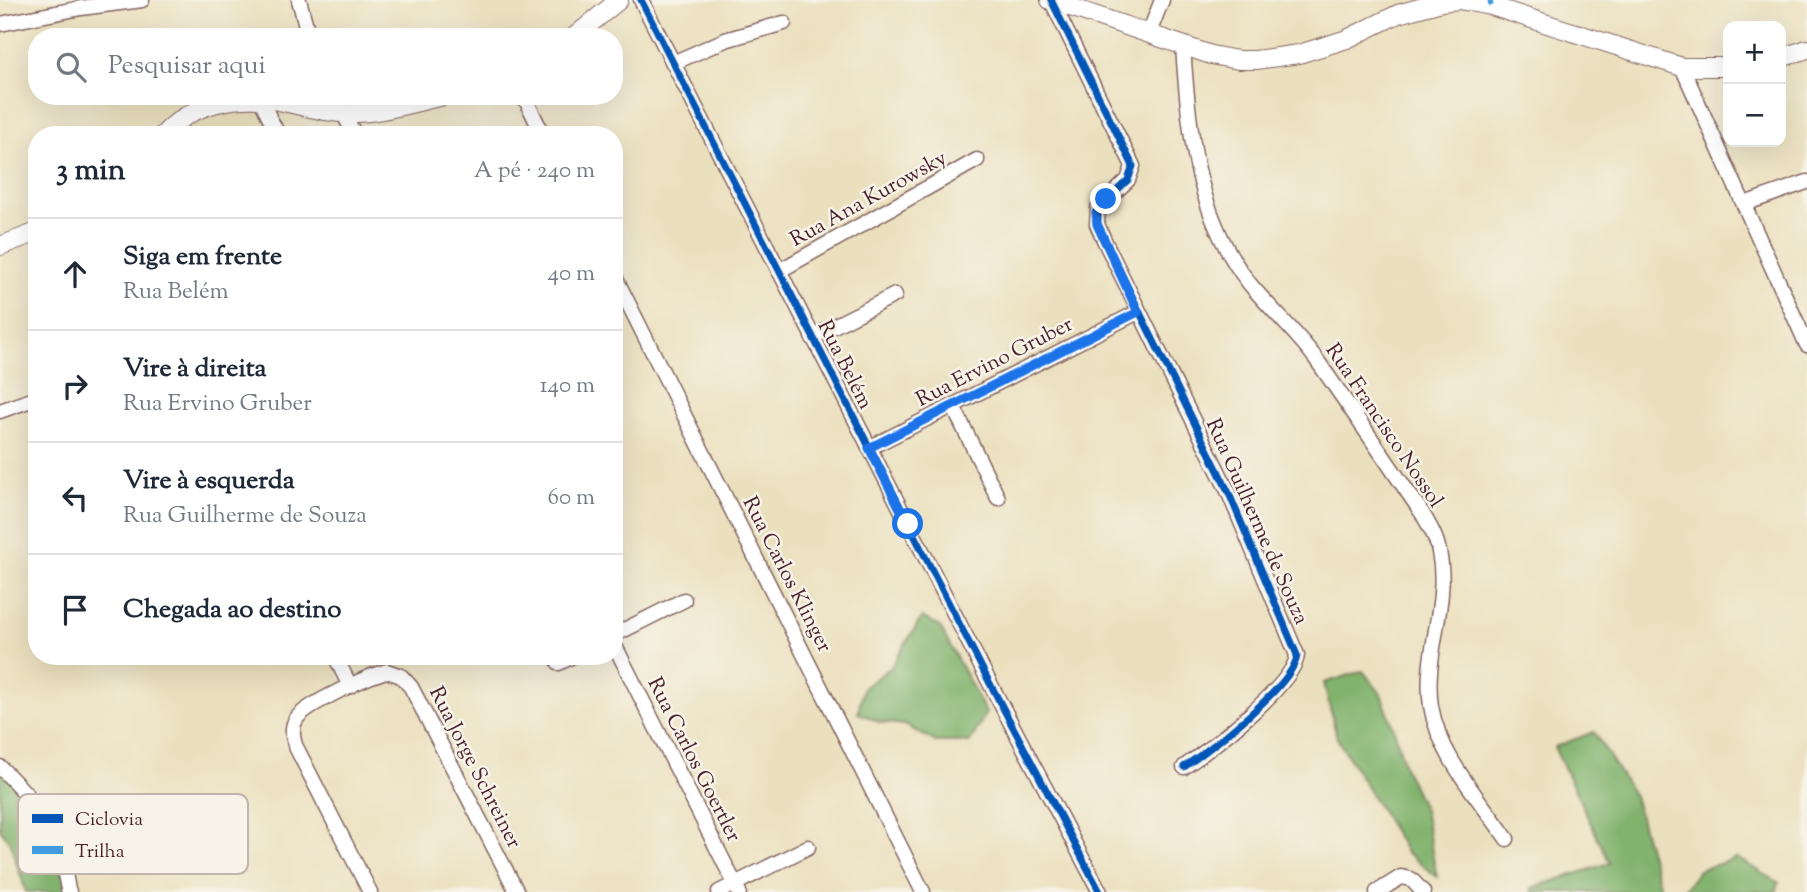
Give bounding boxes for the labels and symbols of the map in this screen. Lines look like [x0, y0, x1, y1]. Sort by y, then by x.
street label: Rua Ana Kurowsky [785, 144, 953, 255]
route end [1090, 183, 1121, 214]
street label: Rua Ervino Gruber [911, 310, 1079, 415]
street label: Rua Belém [809, 315, 879, 415]
street label: Rua Francisco Nossol [1317, 338, 1450, 514]
street label: Rua Guilherme de Souza [1197, 414, 1315, 630]
street label: Rua Carlos Klinger [734, 492, 839, 658]
route start [892, 508, 923, 539]
street label: Rua Carlos Goertler [639, 672, 748, 848]
street label: Rua Jorge Schreiner [420, 682, 528, 854]
legend [18, 794, 248, 874]
text: Ciclovia [75, 807, 143, 834]
text: Trilha [75, 839, 125, 866]

